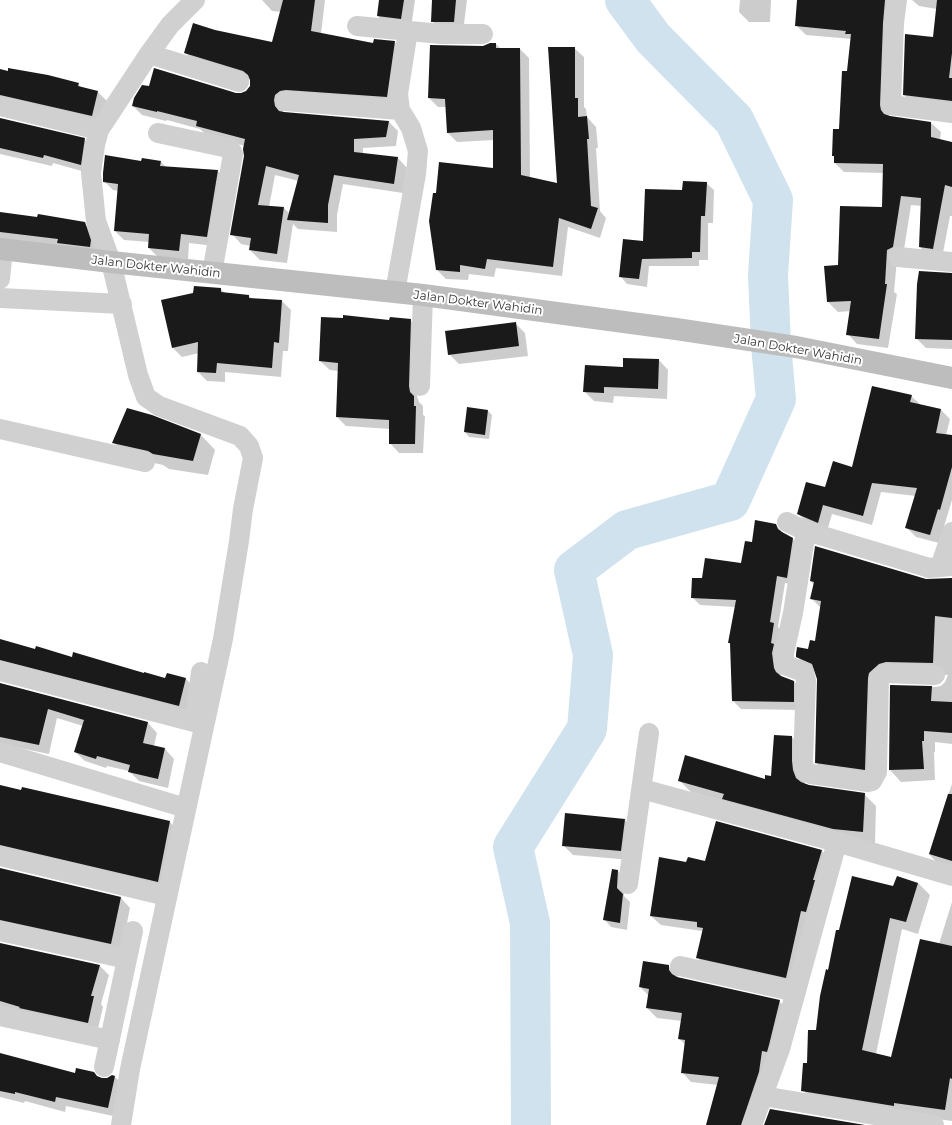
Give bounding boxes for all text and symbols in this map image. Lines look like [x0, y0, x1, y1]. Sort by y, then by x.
street label: Jalan Dokter Wahidin [91, 253, 221, 281]
street label: Jalan Dokter Wahidin [413, 288, 543, 318]
street label: Jalan Dokter Wahidin [733, 332, 863, 368]

